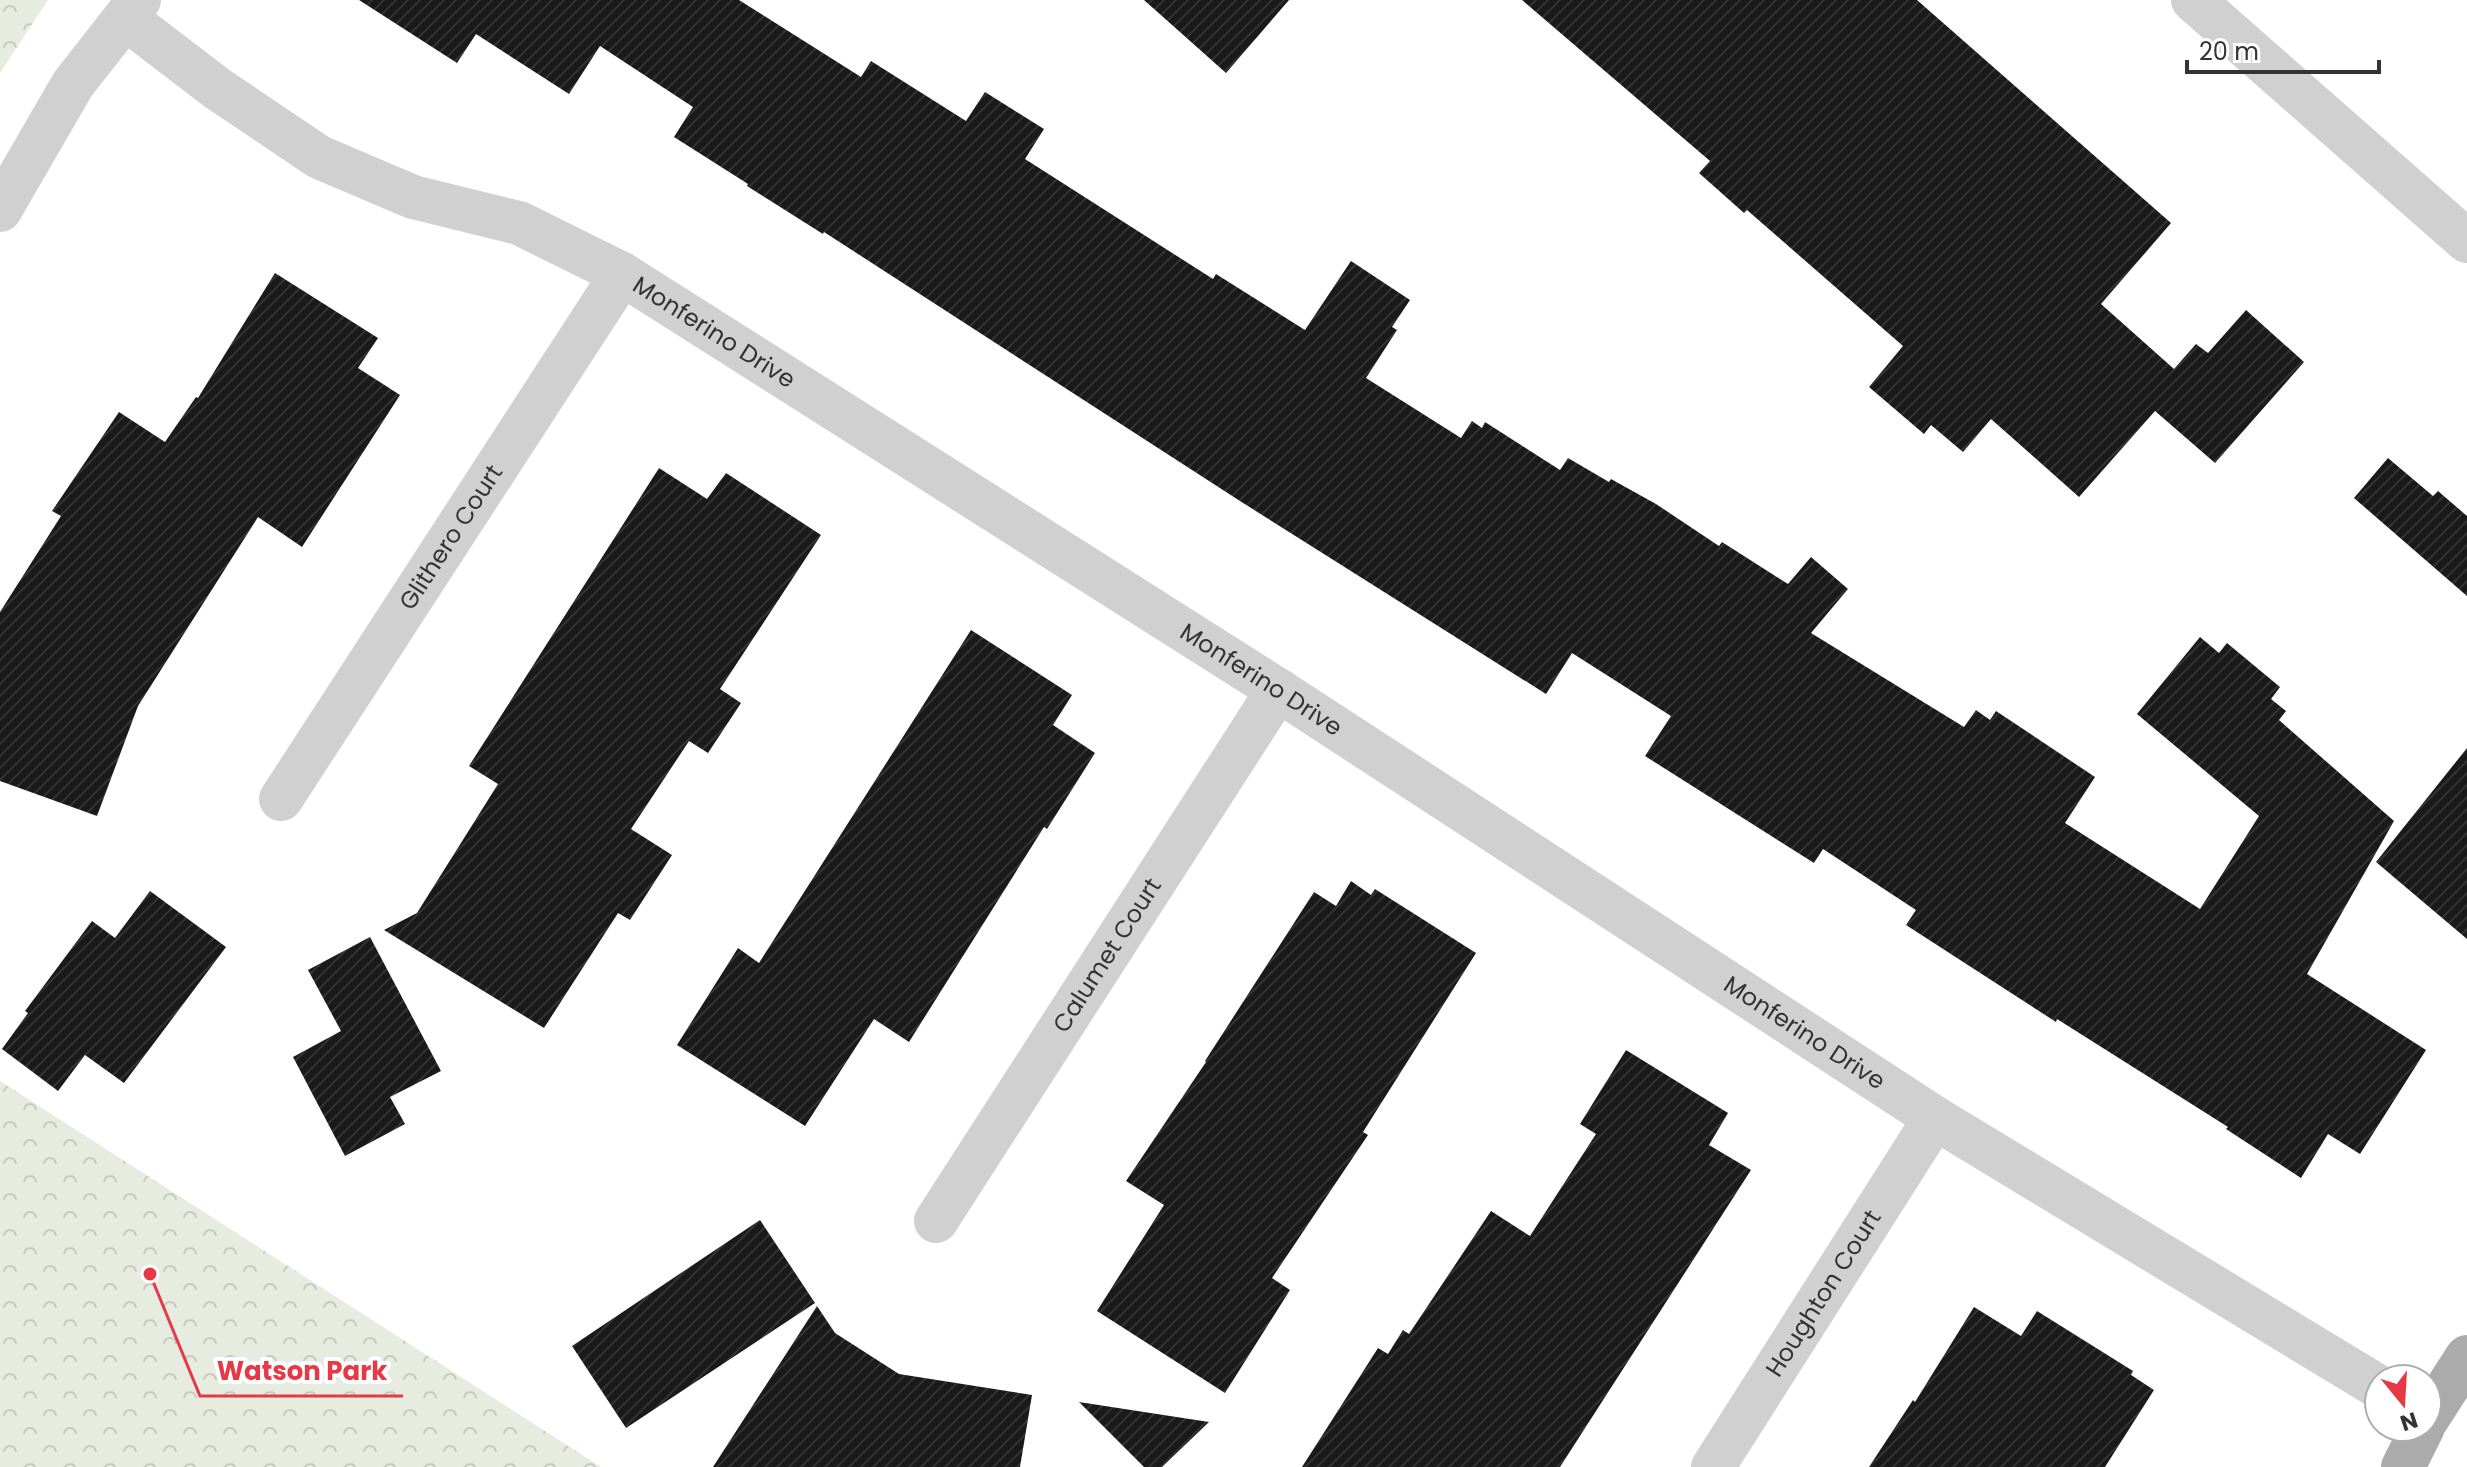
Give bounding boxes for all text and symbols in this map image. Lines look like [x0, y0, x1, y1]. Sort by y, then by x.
scale bar [2187, 24, 2379, 74]
text: 20 m [2199, 35, 2259, 68]
street label: Monferino Drive [627, 268, 802, 396]
street label: Glithero Court [391, 458, 510, 616]
street label: Monferino Drive [1174, 615, 1349, 743]
street label: Calumet Court [1045, 871, 1169, 1039]
street label: Monferino Drive [1718, 968, 1892, 1097]
street label: Houghton Court [1758, 1203, 1889, 1383]
callout: Watson Park [200, 1346, 403, 1396]
text: Watson Park [217, 1353, 387, 1389]
north arrow [2363, 1363, 2443, 1443]
text: N [2396, 1404, 2422, 1439]

